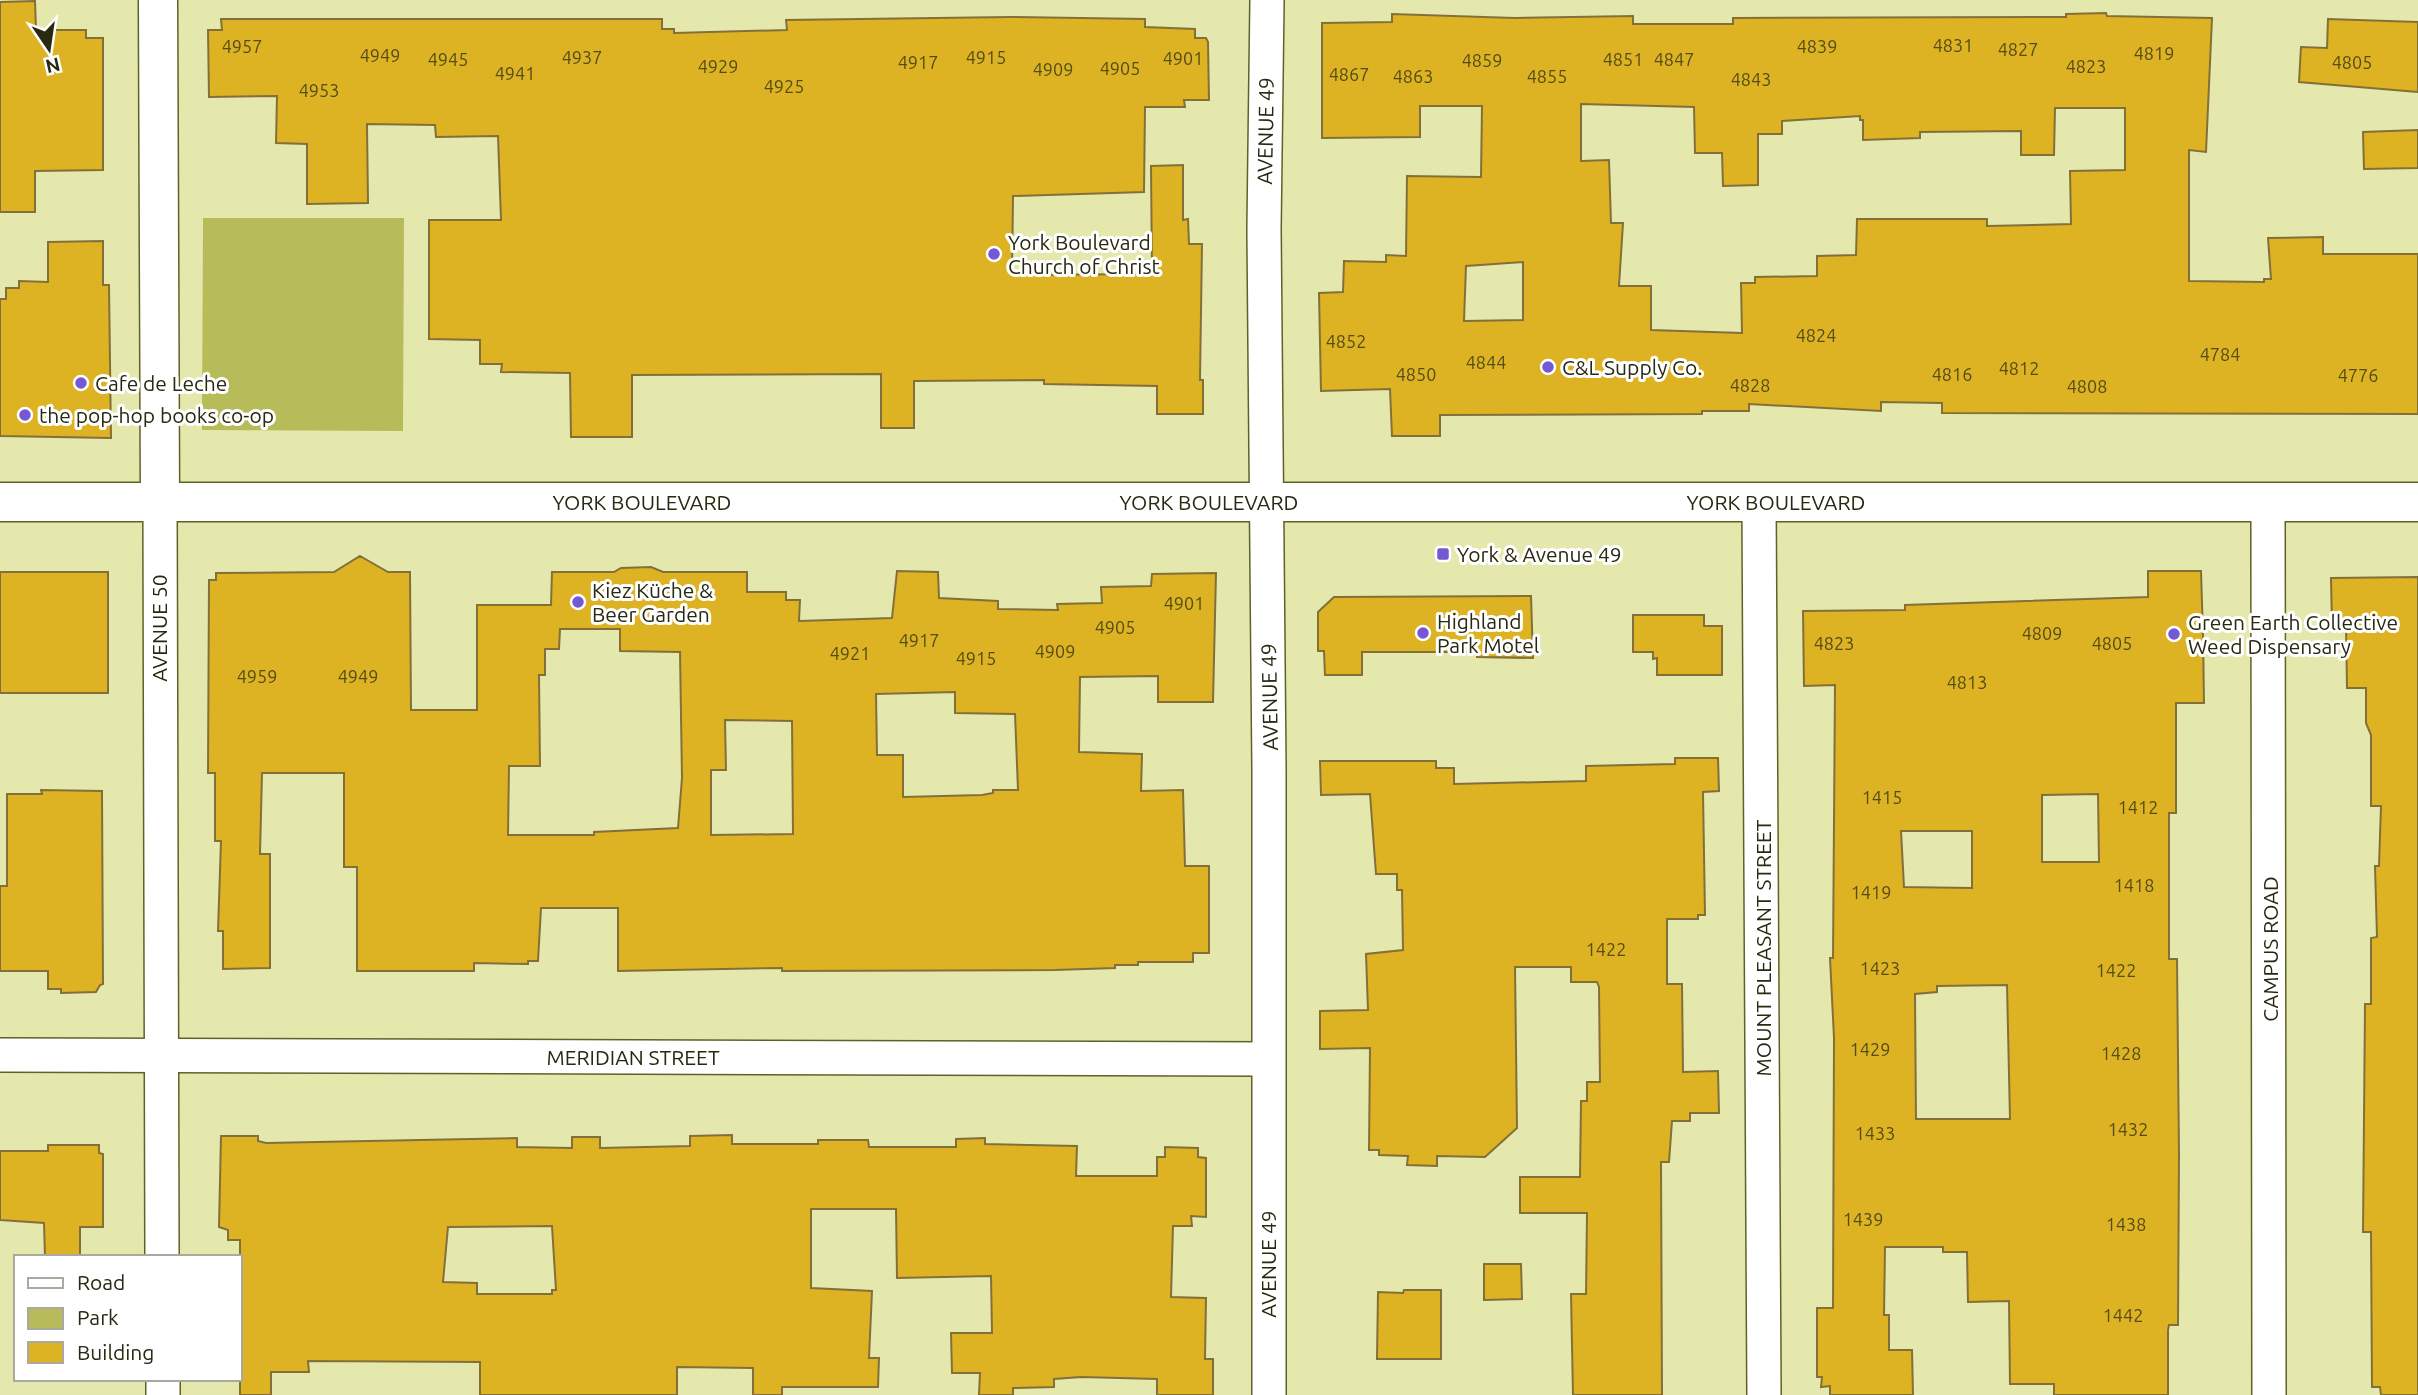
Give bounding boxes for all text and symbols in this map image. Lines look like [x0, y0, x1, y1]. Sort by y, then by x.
north arrow [14, 14, 84, 84]
house number: 4831 [1933, 35, 1973, 55]
house number: 4957 [222, 36, 262, 56]
house number: 4839 [1797, 36, 1837, 56]
house number: 4827 [1998, 39, 2038, 59]
house number: 4819 [2134, 43, 2174, 63]
house number: 4949 [360, 45, 400, 65]
house number: 4937 [562, 47, 602, 67]
house number: 4915 [966, 47, 1006, 67]
house number: 4901 [1163, 48, 1203, 68]
house number: 4945 [428, 49, 468, 69]
house number: 4851 [1603, 49, 1643, 69]
house number: 4847 [1654, 49, 1694, 69]
house number: 4859 [1462, 50, 1502, 70]
house number: 4917 [898, 52, 938, 72]
house number: 4805 [2332, 52, 2372, 72]
text: N [43, 53, 62, 78]
house number: 4929 [698, 56, 738, 76]
house number: 4823 [2066, 56, 2106, 76]
house number: 4905 [1100, 58, 1140, 78]
house number: 4909 [1033, 59, 1073, 79]
house number: 4941 [495, 63, 535, 83]
house number: 4867 [1329, 64, 1369, 84]
house number: 4863 [1393, 66, 1433, 86]
house number: 4855 [1527, 66, 1567, 86]
house number: 4843 [1731, 69, 1771, 89]
house number: 4925 [764, 76, 804, 96]
street label: AVENUE 49 [1252, 77, 1278, 185]
house number: 4953 [299, 80, 339, 100]
place label: York Boulevard Church of Christ [1008, 230, 1160, 278]
marker: York Boulevard Church of Christ [986, 246, 1002, 262]
house number: 4824 [1796, 325, 1836, 345]
house number: 4852 [1326, 331, 1366, 351]
house number: 4784 [2200, 344, 2240, 364]
house number: 4844 [1466, 352, 1506, 372]
place label: C&L Supply Co. [1562, 355, 1702, 379]
house number: 4812 [1999, 358, 2039, 378]
marker: C&L Supply Co. [1540, 359, 1556, 375]
house number: 4850 [1396, 364, 1436, 384]
house number: 4816 [1932, 364, 1972, 384]
house number: 4776 [2338, 365, 2378, 385]
place label: Cafe de Leche [95, 371, 227, 395]
marker: Cafe de Leche [73, 375, 89, 391]
house number: 4828 [1730, 375, 1770, 395]
house number: 4808 [2067, 376, 2107, 396]
place label: the pop-hop books co-op [39, 403, 274, 427]
marker: the pop-hop books co-op [17, 407, 33, 423]
street label: YORK BOULEVARD [553, 490, 731, 514]
street label: YORK BOULEVARD [1120, 490, 1298, 514]
street label: YORK BOULEVARD [1687, 490, 1865, 514]
place label: York & Avenue 49 [1457, 542, 1622, 566]
marker: York & Avenue 49 [1435, 546, 1451, 562]
street label: AVENUE 50 [147, 574, 171, 682]
place label: Kiez Küche & Beer Garden [592, 578, 713, 626]
house number: 4901 [1164, 593, 1204, 613]
marker: Kiez Küche & Beer Garden [570, 594, 586, 610]
place label: Highland Park Motel [1437, 609, 1539, 657]
place label: Green Earth Collective Weed Dispensary [2188, 610, 2398, 658]
house number: 4905 [1095, 617, 1135, 637]
house number: 4809 [2022, 623, 2062, 643]
marker: Highland Park Motel [1415, 625, 1431, 641]
marker: Green Earth Collective Weed Dispensary [2166, 626, 2182, 642]
house number: 4917 [899, 630, 939, 650]
house number: 4823 [1814, 633, 1854, 653]
house number: 4805 [2092, 633, 2132, 653]
house number: 4909 [1035, 641, 1075, 661]
house number: 4921 [830, 643, 870, 663]
street label: AVENUE 49 [1256, 643, 1282, 751]
house number: 4915 [956, 648, 996, 668]
house number: 4959 [237, 666, 277, 686]
house number: 4949 [338, 666, 378, 686]
house number: 4813 [1947, 672, 1987, 692]
house number: 1415 [1862, 787, 1902, 807]
house number: 1412 [2118, 797, 2158, 817]
street label: MOUNT PLEASANT STREET [1751, 819, 1775, 1076]
house number: 1418 [2114, 875, 2154, 895]
street label: CAMPUS ROAD [2258, 876, 2282, 1022]
house number: 1419 [1851, 882, 1891, 902]
house number: 1422 [1586, 939, 1626, 959]
house number: 1423 [1860, 958, 1900, 978]
house number: 1422 [2096, 960, 2136, 980]
house number: 1429 [1850, 1039, 1890, 1059]
house number: 1428 [2101, 1043, 2141, 1063]
street label: MERIDIAN STREET [546, 1045, 720, 1069]
house number: 1432 [2108, 1119, 2148, 1139]
house number: 1433 [1855, 1123, 1895, 1143]
house number: 1439 [1843, 1209, 1883, 1229]
street label: AVENUE 49 [1256, 1210, 1280, 1318]
house number: 1438 [2106, 1214, 2146, 1234]
legend [14, 1255, 242, 1381]
text: Road [77, 1270, 125, 1294]
text: Park [77, 1305, 119, 1329]
house number: 1442 [2103, 1305, 2143, 1325]
text: Building [77, 1340, 154, 1364]

